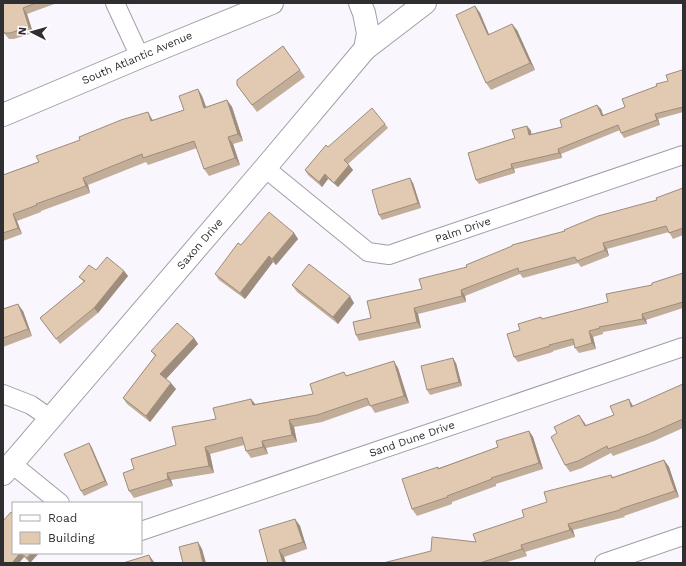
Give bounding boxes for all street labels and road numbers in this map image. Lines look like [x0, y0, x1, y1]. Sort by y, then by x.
street label: South Atlantic Avenue [80, 29, 194, 87]
street label: Palm Drive [434, 214, 492, 246]
street label: Saxon Drive [174, 216, 226, 272]
street label: Sand Dune Drive [368, 418, 456, 460]

